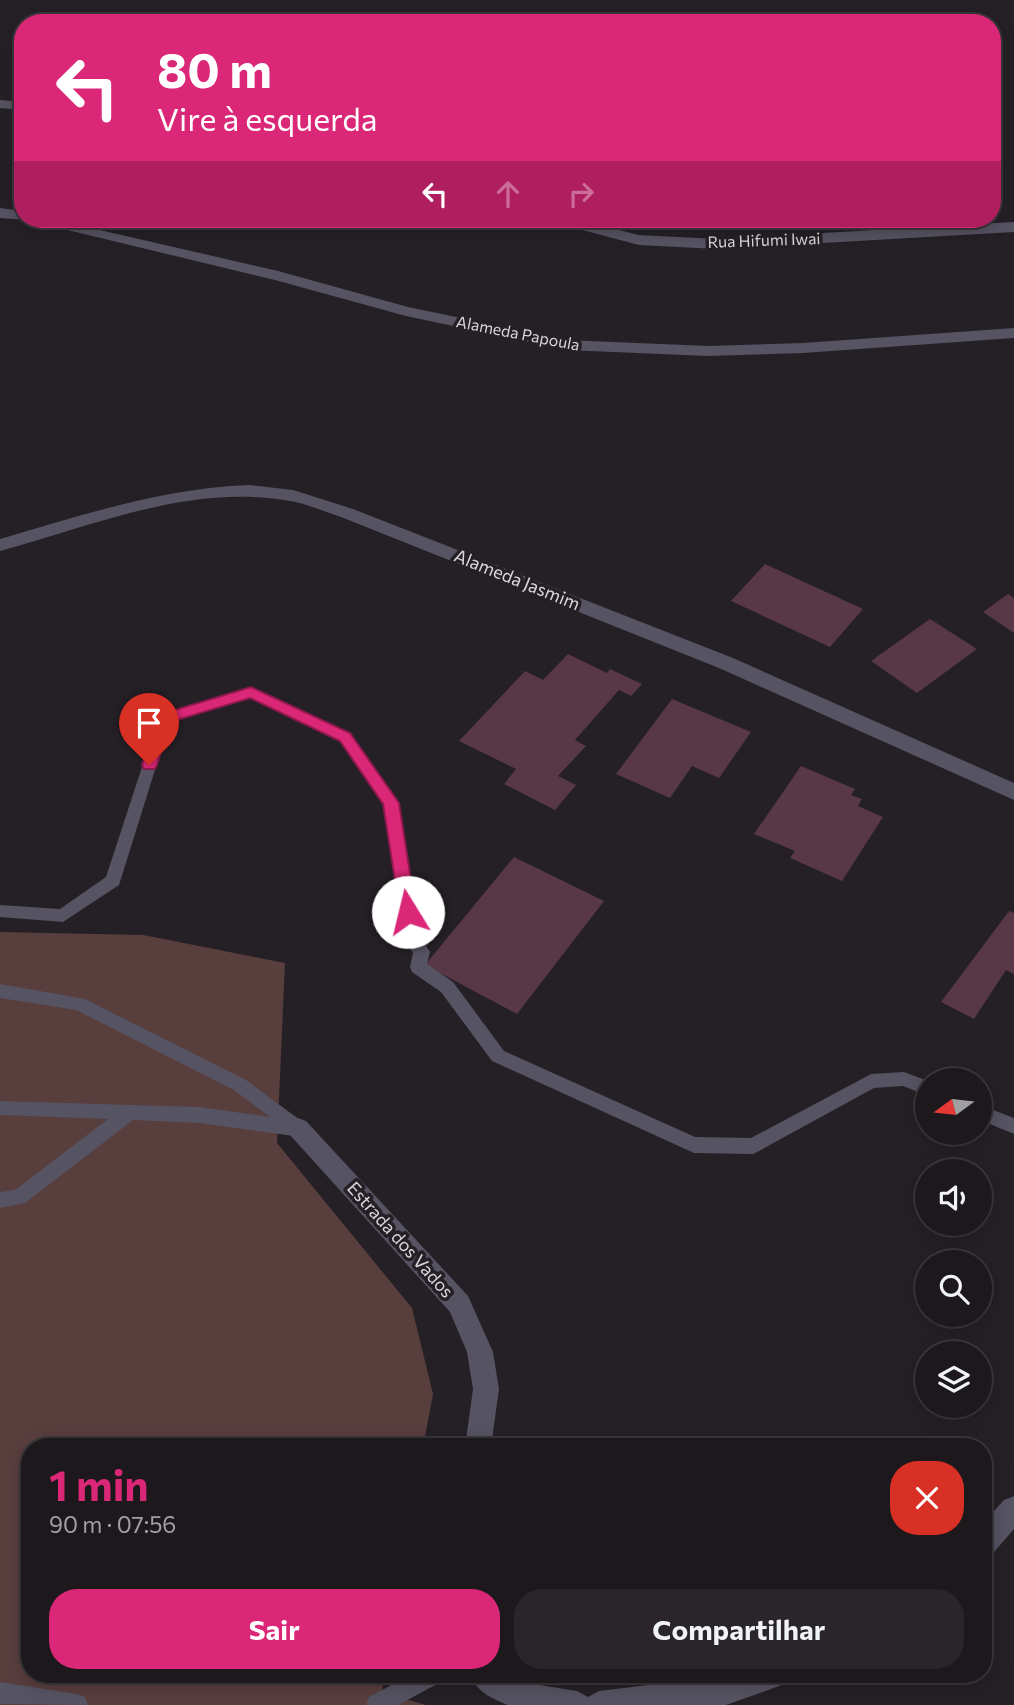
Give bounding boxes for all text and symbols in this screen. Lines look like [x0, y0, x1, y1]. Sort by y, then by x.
text: 80 m [157, 38, 272, 98]
icon: left [42, 42, 133, 133]
text: Vire à esquerda [157, 98, 378, 138]
icon: left [416, 175, 454, 213]
icon: ahead [489, 175, 527, 213]
icon: right [562, 175, 600, 213]
street label: Rua Hifumi Iwai [707, 228, 821, 251]
street label: Alameda Papoula [455, 311, 581, 354]
street label: Alameda Jasmim [451, 544, 584, 614]
pin [119, 693, 179, 765]
icon: arrive [130, 704, 168, 742]
position arrow [371, 875, 445, 949]
north arrow [915, 1068, 992, 1144]
map controls [915, 1068, 992, 1418]
button: sound [915, 1159, 992, 1236]
street label: Estrada dos Vados [343, 1177, 459, 1302]
button: search [915, 1250, 992, 1327]
button: layers [915, 1341, 992, 1418]
text: 1 min [49, 1458, 149, 1510]
button: close [890, 1461, 964, 1535]
text: 90 m · 07:56 [49, 1510, 176, 1538]
button: Sair [49, 1589, 500, 1669]
button: Compartilhar [514, 1589, 964, 1669]

